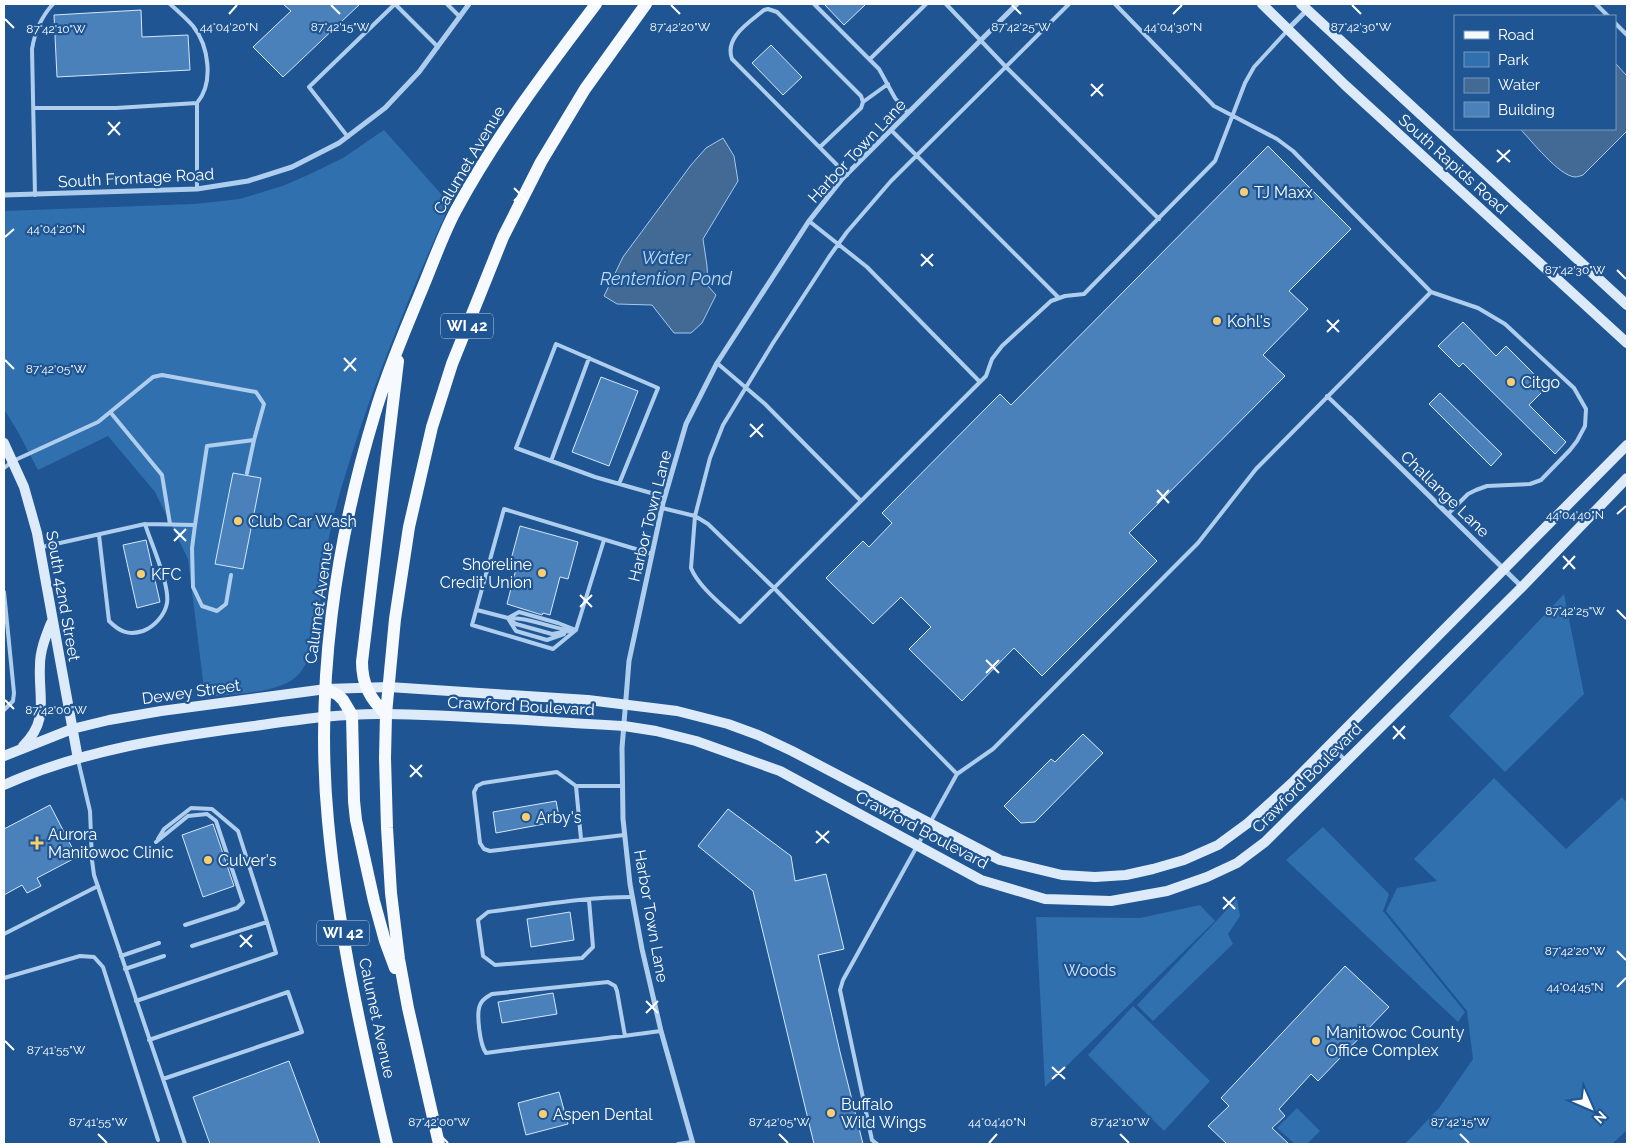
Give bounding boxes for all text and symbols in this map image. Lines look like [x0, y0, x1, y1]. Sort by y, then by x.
legend [1454, 15, 1616, 130]
text: 44°04'20"N [200, 20, 258, 34]
text: 87°42'15"W [311, 20, 370, 34]
text: 87°42'20"W [650, 20, 711, 34]
text: 87°42'25"W [991, 20, 1051, 34]
text: 44°04'30"N [1144, 20, 1202, 34]
text: 87°42'30"W [1331, 20, 1392, 34]
text: 87°42'10"W [26, 22, 86, 36]
text: Road [1498, 26, 1534, 44]
text: Park [1498, 51, 1529, 69]
text: Water [1498, 76, 1541, 94]
street label: Harbor Town Lane [804, 95, 910, 207]
text: Building [1498, 101, 1555, 119]
street label: Calumet Avenue [429, 103, 509, 217]
street label: South Rapids Road [1395, 110, 1511, 218]
street label: South Frontage Road [57, 164, 215, 192]
place label: TJ Maxx [1254, 183, 1313, 202]
marker: TJ Maxx [1238, 186, 1250, 198]
text: 44°04'20"N [27, 222, 85, 236]
water label: Water Rentention Pond [600, 247, 733, 289]
text: 87°42'30"W [1545, 263, 1606, 277]
place label: Kohl's [1227, 312, 1271, 331]
road number: WI 42 [441, 314, 493, 338]
marker: Kohl's [1211, 315, 1223, 327]
text: 87°42'05"W [26, 362, 87, 376]
place label: Citgo [1521, 373, 1560, 392]
marker: Citgo [1505, 376, 1517, 388]
street label: Challange Lane [1397, 447, 1493, 541]
street label: Harbor Town Lane [624, 448, 676, 584]
text: 44°04'40"N [1546, 508, 1604, 522]
place label: Club Car Wash [248, 512, 357, 531]
marker: Club Car Wash [232, 515, 244, 527]
street label: South 42nd Street [42, 529, 84, 663]
street label: Calumet Avenue [301, 541, 337, 665]
place label: Shoreline Credit Union [440, 555, 532, 592]
place label: KFC [151, 565, 181, 584]
marker: Shoreline Credit Union [536, 567, 548, 579]
marker: KFC [135, 568, 147, 580]
text: 87°42'25"W [1545, 604, 1605, 618]
street label: Dewey Street [141, 676, 242, 708]
street label: Crawford Boulevard [447, 693, 595, 719]
text: 87°42'00"W [25, 703, 87, 717]
street label: Crawford Boulevard [1248, 719, 1366, 837]
street label: Crawford Boulevard [852, 787, 992, 873]
place label: Arby's [536, 808, 582, 827]
marker: Arby's [520, 811, 532, 823]
place label: Aurora Manitowoc Clinic [48, 825, 174, 862]
marker: Aurora Manitowoc Clinic [30, 836, 44, 850]
street label: Harbor Town Lane [630, 848, 672, 984]
place label: Culver's [218, 851, 277, 870]
marker: Culver's [202, 854, 214, 866]
road number: WI 42 [317, 920, 369, 946]
text: 87°42'20"W [1545, 944, 1606, 958]
street label: Calumet Avenue [355, 956, 399, 1080]
park label: Woods [1064, 961, 1116, 980]
text: 44°04'45"N [1546, 980, 1604, 994]
place label: Manitowoc County Office Complex [1326, 1023, 1465, 1060]
marker: Manitowoc County Office Complex [1310, 1035, 1322, 1047]
text: 87°41'55"W [27, 1043, 86, 1057]
north arrow [1566, 1083, 1616, 1133]
place label: Buffalo Wild Wings [841, 1095, 926, 1132]
place label: Aspen Dental [553, 1105, 653, 1124]
marker: Buffalo Wild Wings [825, 1107, 837, 1119]
marker: Aspen Dental [537, 1108, 549, 1120]
text: N [1591, 1108, 1610, 1127]
text: 87°41'55"W [69, 1115, 128, 1129]
text: 87°42'00"W [408, 1115, 470, 1129]
text: 87°42'05"W [749, 1115, 810, 1129]
text: 44°04'40"N [968, 1115, 1026, 1129]
text: 87°42'10"W [1090, 1115, 1150, 1129]
text: 87°42'15"W [1431, 1115, 1490, 1129]

